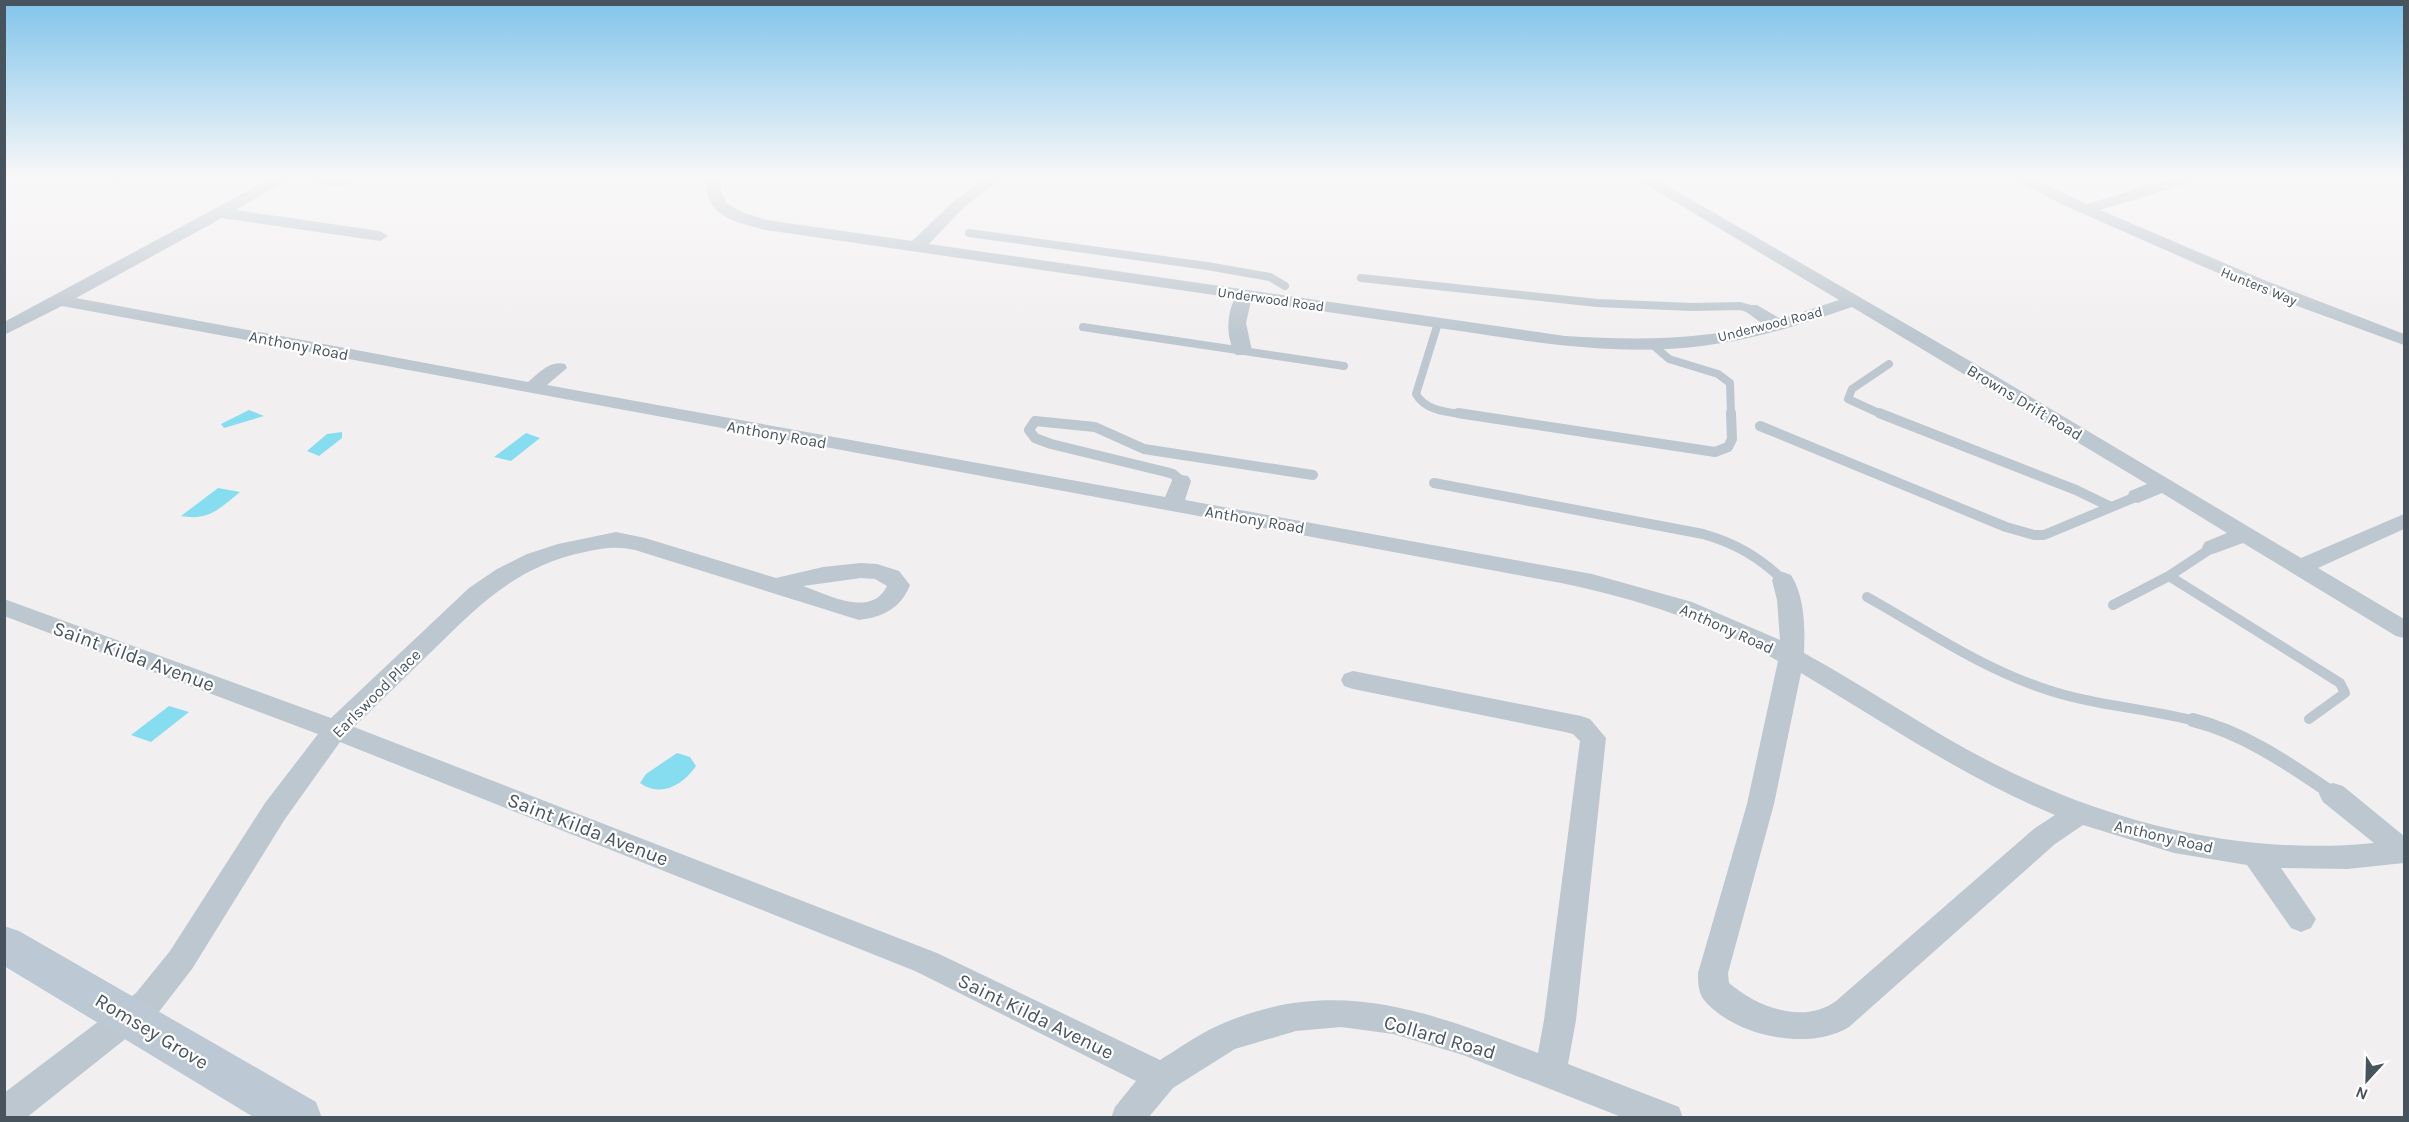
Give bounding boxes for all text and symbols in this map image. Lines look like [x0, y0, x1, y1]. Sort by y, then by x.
street label: Hunters Way [2218, 263, 2300, 310]
street label: Underwood Road [1217, 284, 1325, 315]
street label: Underwood Road [1716, 303, 1824, 346]
street label: Anthony Road [248, 327, 350, 364]
street label: Browns Drift Road [1964, 361, 2086, 444]
street label: Anthony Road [726, 416, 828, 453]
street label: Anthony Road [1204, 501, 1306, 538]
street label: Anthony Road [1677, 599, 1777, 658]
street label: Saint Kilda Avenue [50, 616, 218, 696]
street label: Earlswood Place [328, 645, 425, 742]
street label: Saint Kilda Avenue [504, 788, 672, 871]
street label: Anthony Road [2113, 816, 2215, 857]
street label: Saint Kilda Avenue [954, 969, 1117, 1064]
street label: Romsey Grove [91, 989, 213, 1074]
street label: Collard Road [1381, 1011, 1498, 1064]
north arrow [2337, 1050, 2397, 1110]
text: N [2353, 1082, 2370, 1104]

